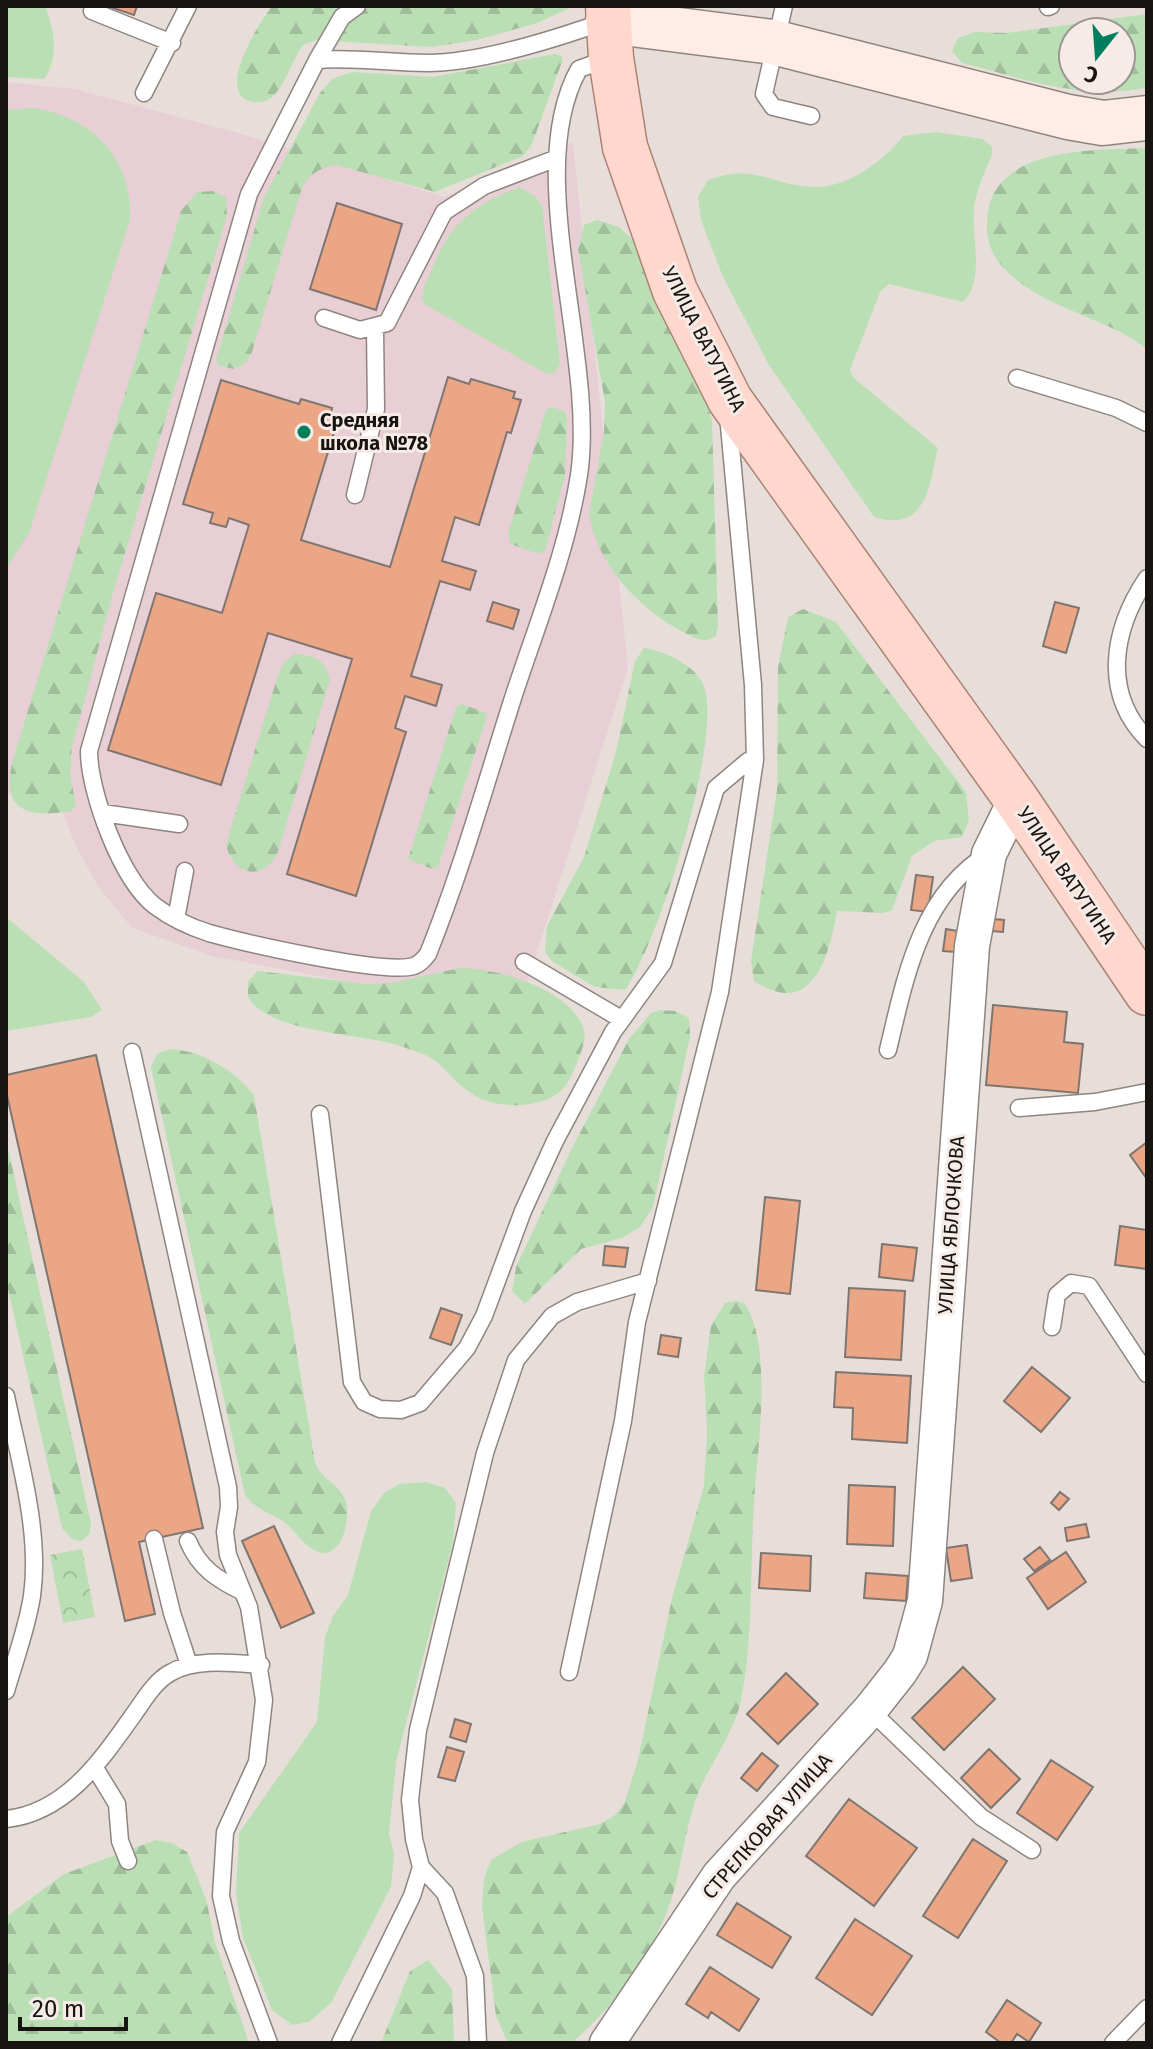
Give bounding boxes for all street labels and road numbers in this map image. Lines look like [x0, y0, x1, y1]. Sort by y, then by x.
street label: УЛИЦА ВАТУТИНА [657, 262, 751, 416]
street label: УЛИЦА ВАТУТИНА [1012, 802, 1122, 948]
street label: УЛИЦА ЯБЛОЧКОВА [933, 1134, 969, 1315]
street label: СТРЕЛКОВАЯ УЛИЦА [697, 1748, 837, 1904]

